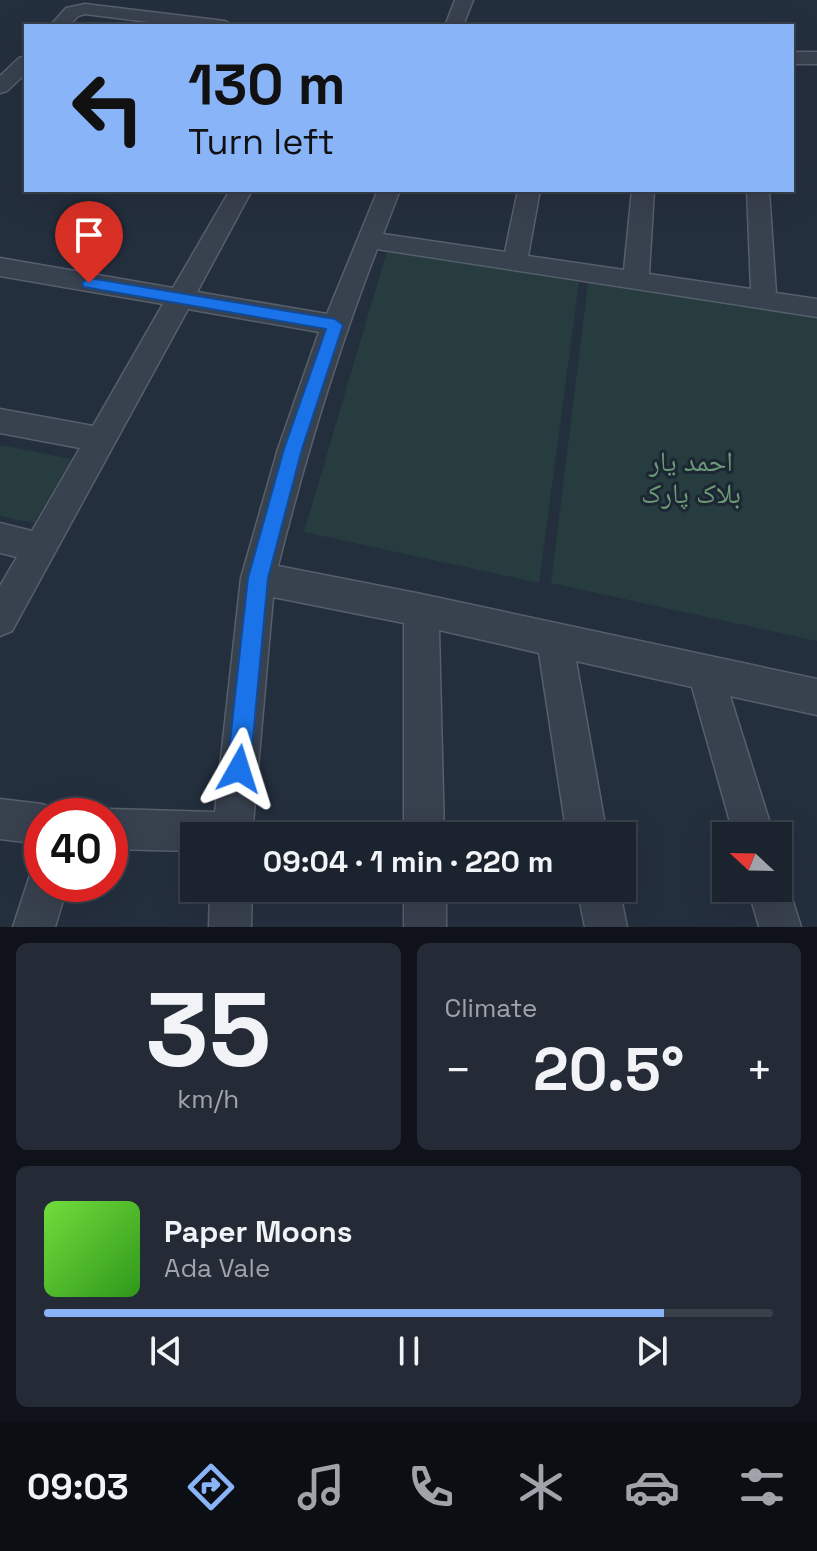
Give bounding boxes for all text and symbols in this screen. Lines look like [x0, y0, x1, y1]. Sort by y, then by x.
text: 130 m [188, 49, 346, 120]
icon: left [56, 56, 160, 160]
text: Turn left [188, 119, 335, 165]
pin [55, 201, 123, 283]
icon: arrive [67, 213, 111, 257]
park label: احمد یار بلاک پارک [641, 443, 741, 511]
position arrow [197, 727, 281, 811]
speed limit sign: 40 [24, 798, 128, 902]
north arrow [712, 822, 792, 902]
map controls [712, 822, 792, 902]
text: 09:04 · 1 min · 220 m [263, 842, 553, 881]
text: 35 [145, 964, 271, 1096]
text: Climate [445, 991, 537, 1025]
text: 20.5° [533, 1031, 684, 1108]
text: − [445, 1042, 472, 1098]
text: + [746, 1042, 773, 1098]
text: km/h [177, 1082, 239, 1116]
text: Paper Moons [164, 1212, 353, 1251]
text: Ada Vale [164, 1251, 270, 1285]
icon: previous [144, 1329, 188, 1373]
icon: pause [387, 1329, 431, 1373]
icon: next [630, 1329, 674, 1373]
icon: directions [183, 1459, 239, 1515]
icon: music [293, 1459, 349, 1515]
icon: phone [403, 1459, 459, 1515]
icon: climate [513, 1459, 569, 1515]
icon: car [624, 1459, 680, 1515]
icon: filters [734, 1459, 790, 1515]
text: 09:03 [27, 1464, 129, 1510]

